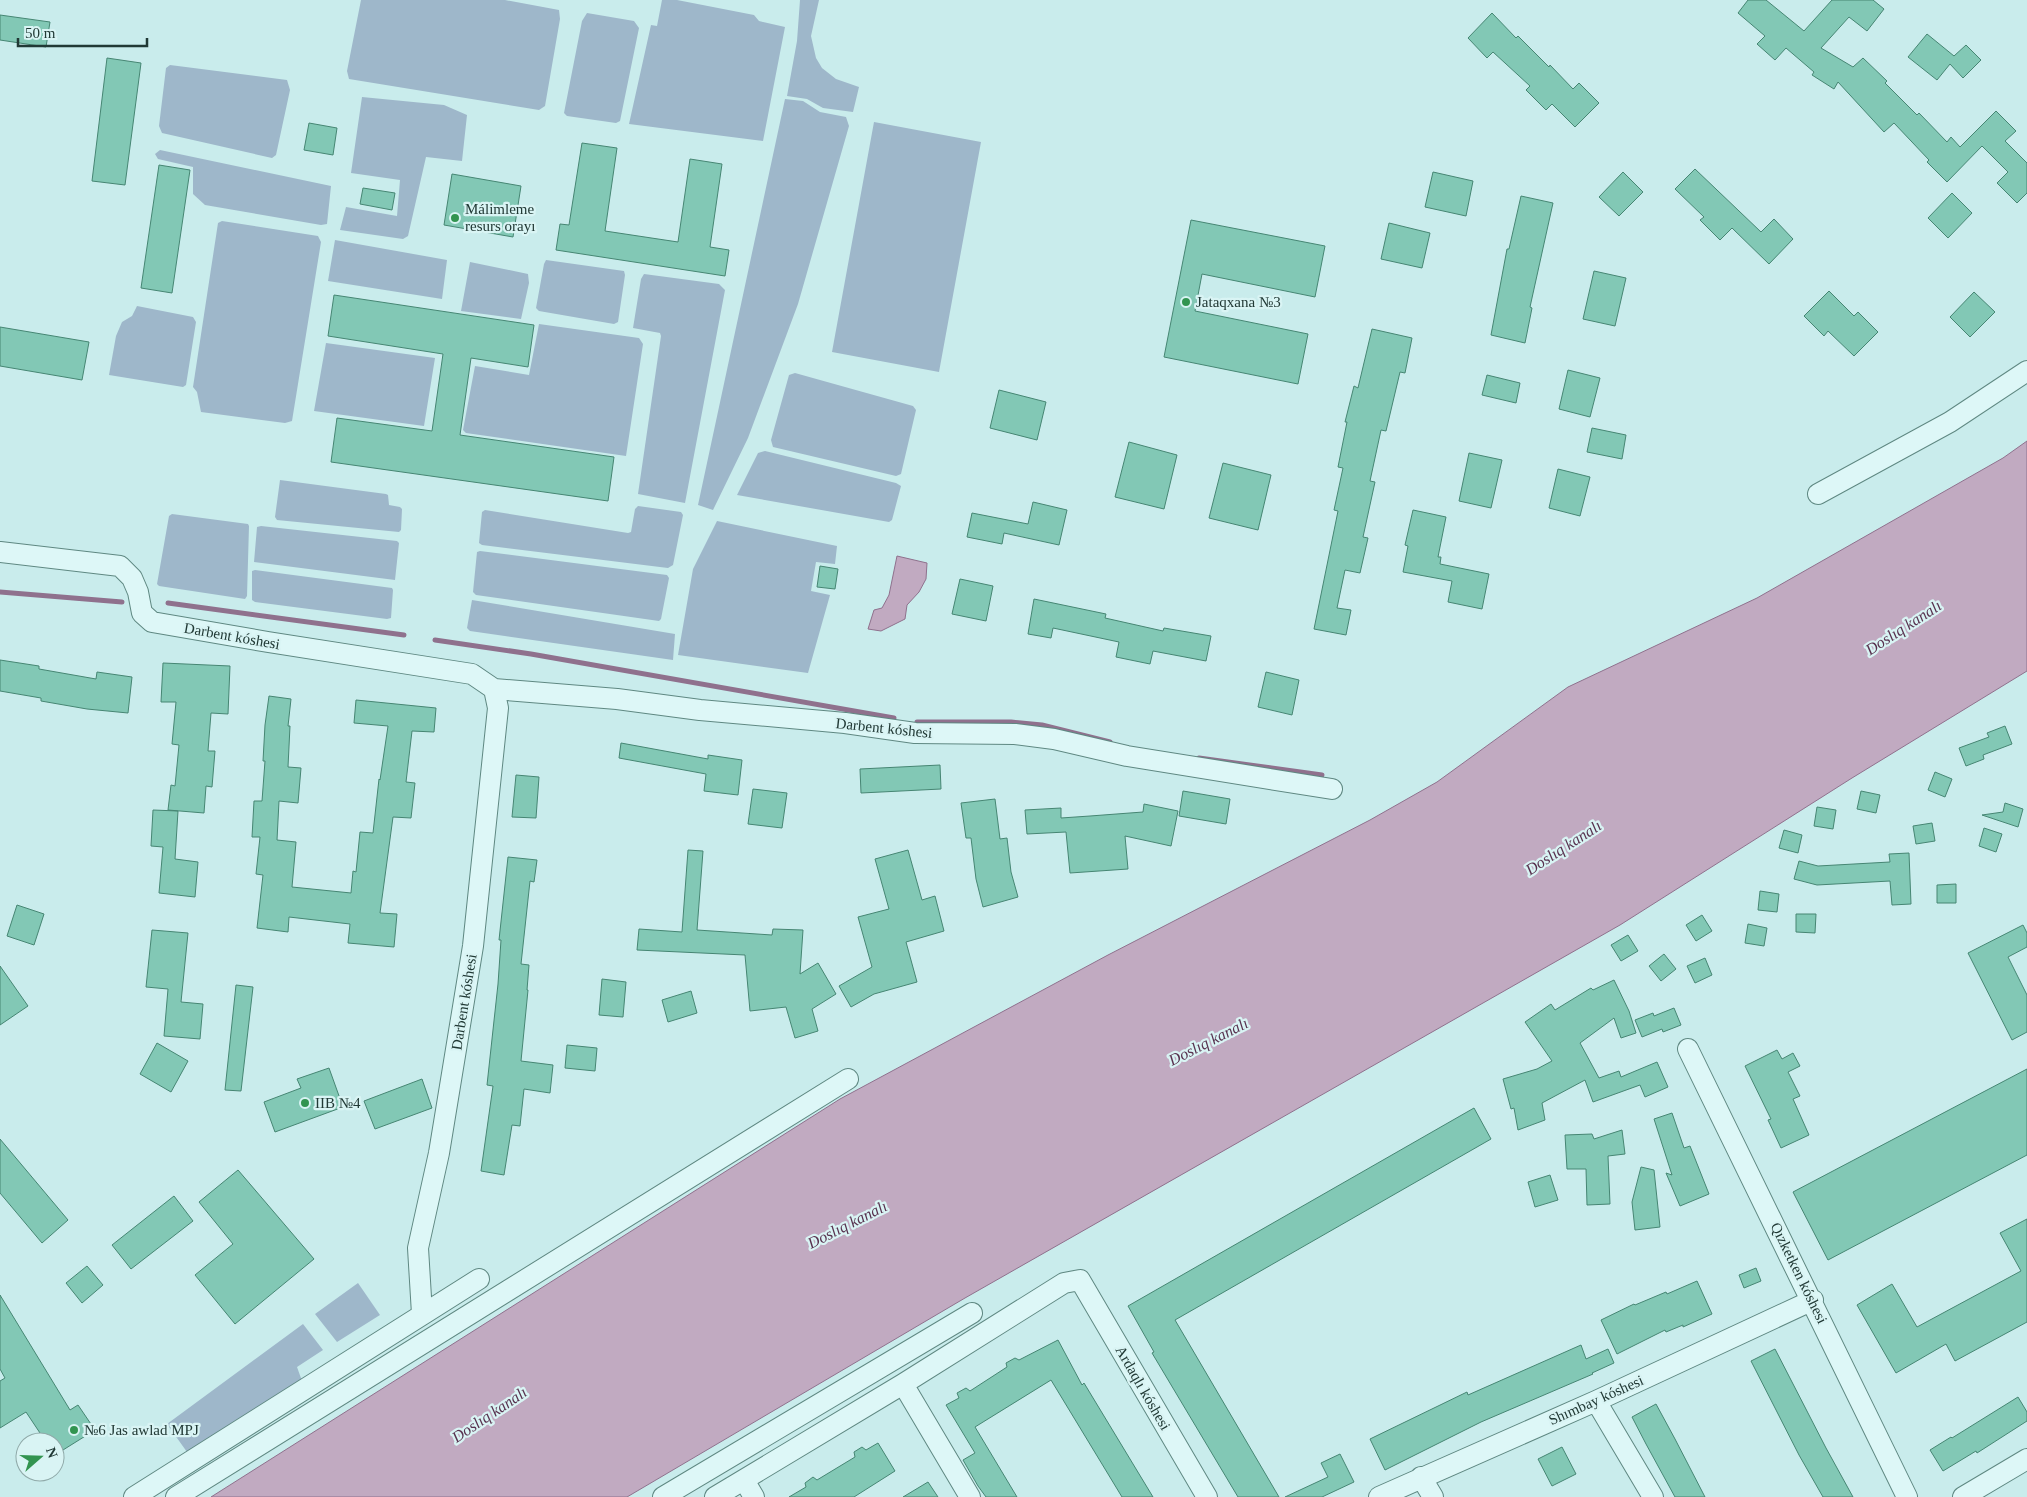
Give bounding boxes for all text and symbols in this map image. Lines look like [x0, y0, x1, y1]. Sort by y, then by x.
scale bar [18, 15, 146, 47]
text: 50 m [25, 25, 56, 41]
place label: Málimleme resurs orayı [465, 201, 535, 234]
marker: Málimleme resurs orayı [449, 212, 461, 224]
place label: Jataqxana №3 [1196, 294, 1281, 310]
marker: Jataqxana №3 [1180, 296, 1192, 308]
water label: Doslıq kanalı [1861, 597, 1945, 660]
street label: Darbent kóshesi [183, 620, 281, 652]
street label: Darbent kóshesi [835, 715, 933, 741]
water label: Doslıq kanalı [1521, 817, 1605, 880]
street label: Darbent kóshesi [449, 953, 479, 1051]
water label: Doslıq kanalı [1165, 1014, 1251, 1070]
place label: IIB №4 [315, 1095, 361, 1111]
marker: IIB №4 [299, 1097, 311, 1109]
water label: Doslıq kanalı [804, 1197, 890, 1253]
street label: Qızketken kóshesi [1768, 1220, 1830, 1326]
street label: Ardaqlı kóshesi [1112, 1343, 1174, 1433]
street label: Shımbay kóshesi [1546, 1372, 1646, 1428]
water label: Doslıq kanalı [448, 1383, 531, 1447]
place label: №6 Jas awlad MPJ [84, 1422, 199, 1438]
marker: №6 Jas awlad MPJ [68, 1424, 80, 1436]
north arrow [15, 1432, 65, 1482]
text: N [43, 1445, 61, 1460]

